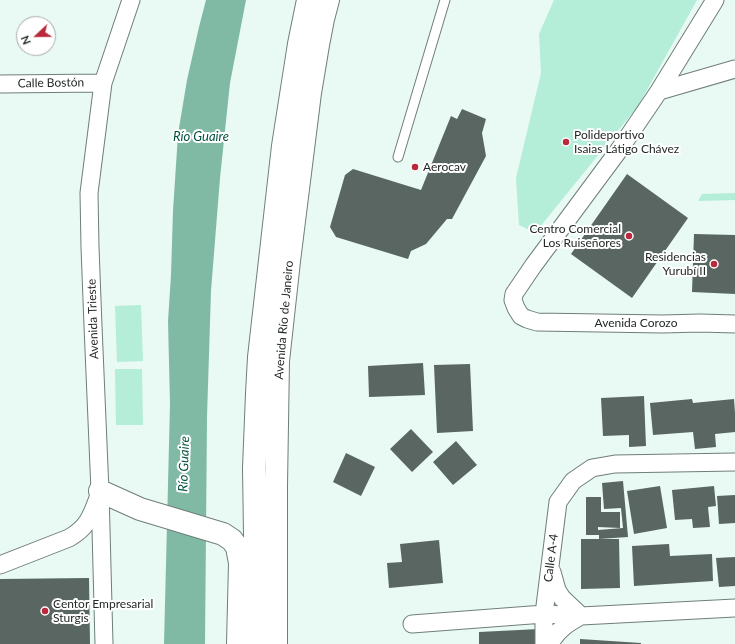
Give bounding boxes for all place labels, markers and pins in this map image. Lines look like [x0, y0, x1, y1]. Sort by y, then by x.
place label: Polideportivo Isaias Látigo Chávez [574, 128, 679, 156]
marker: Polideportivo Isaias Látigo Chávez [561, 137, 571, 147]
place label: Aerocav [423, 160, 466, 174]
marker: Aerocav [410, 162, 420, 172]
place label: Centro Comercial Los Ruiseñores [529, 222, 621, 250]
marker: Centro Comercial Los Ruiseñores [624, 231, 634, 241]
place label: Residencias Yurubí II [645, 250, 706, 278]
marker: Residencias Yurubí II [709, 259, 719, 269]
place label: Centor Empresarial Sturgis [53, 597, 153, 625]
marker: Centor Empresarial Sturgis [40, 606, 50, 616]

